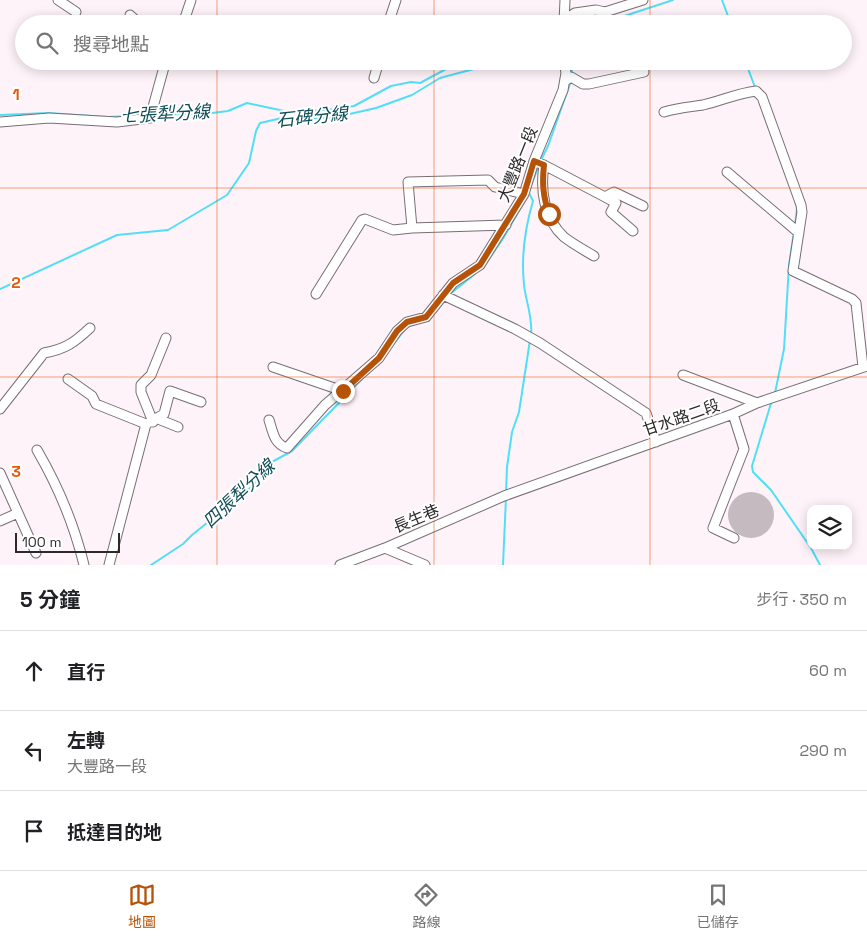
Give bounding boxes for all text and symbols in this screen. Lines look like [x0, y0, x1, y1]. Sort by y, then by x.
search box [15, 15, 852, 70]
icon: search [33, 29, 61, 57]
text: 搜尋地點 [73, 32, 149, 57]
text: 1 [12, 84, 20, 105]
water label: 七張犁分線 [119, 100, 213, 127]
water label: 石碑分線 [275, 101, 351, 132]
street label: 大豐路一段 [493, 123, 542, 205]
route start [538, 203, 561, 226]
text: 2 [11, 272, 21, 293]
route end [332, 380, 355, 403]
street label: 甘水路二段 [640, 395, 722, 440]
water label: 四張犁分線 [198, 453, 281, 533]
text: 3 [11, 461, 21, 482]
street label: 長生巷 [390, 499, 442, 538]
map controls [807, 505, 852, 550]
button: layers [807, 505, 852, 550]
scale bar [15, 530, 120, 553]
text: 100 m [22, 533, 61, 551]
text: 5 分鐘 [20, 586, 80, 613]
text: 步行 · 350 m [756, 589, 847, 610]
icon: ahead [20, 657, 48, 685]
text: 直行 [67, 660, 105, 685]
text: 60 m [809, 660, 847, 681]
text: 左轉 [67, 728, 105, 753]
icon: left [20, 737, 48, 765]
text: 290 m [799, 740, 847, 761]
text: 大豐路一段 [67, 756, 147, 777]
icon: arrive [20, 817, 48, 845]
text: 抵達目的地 [67, 820, 162, 845]
tab: 地圖 [128, 881, 156, 931]
tab: 路線 [412, 881, 440, 931]
tab: 已儲存 [697, 881, 739, 931]

